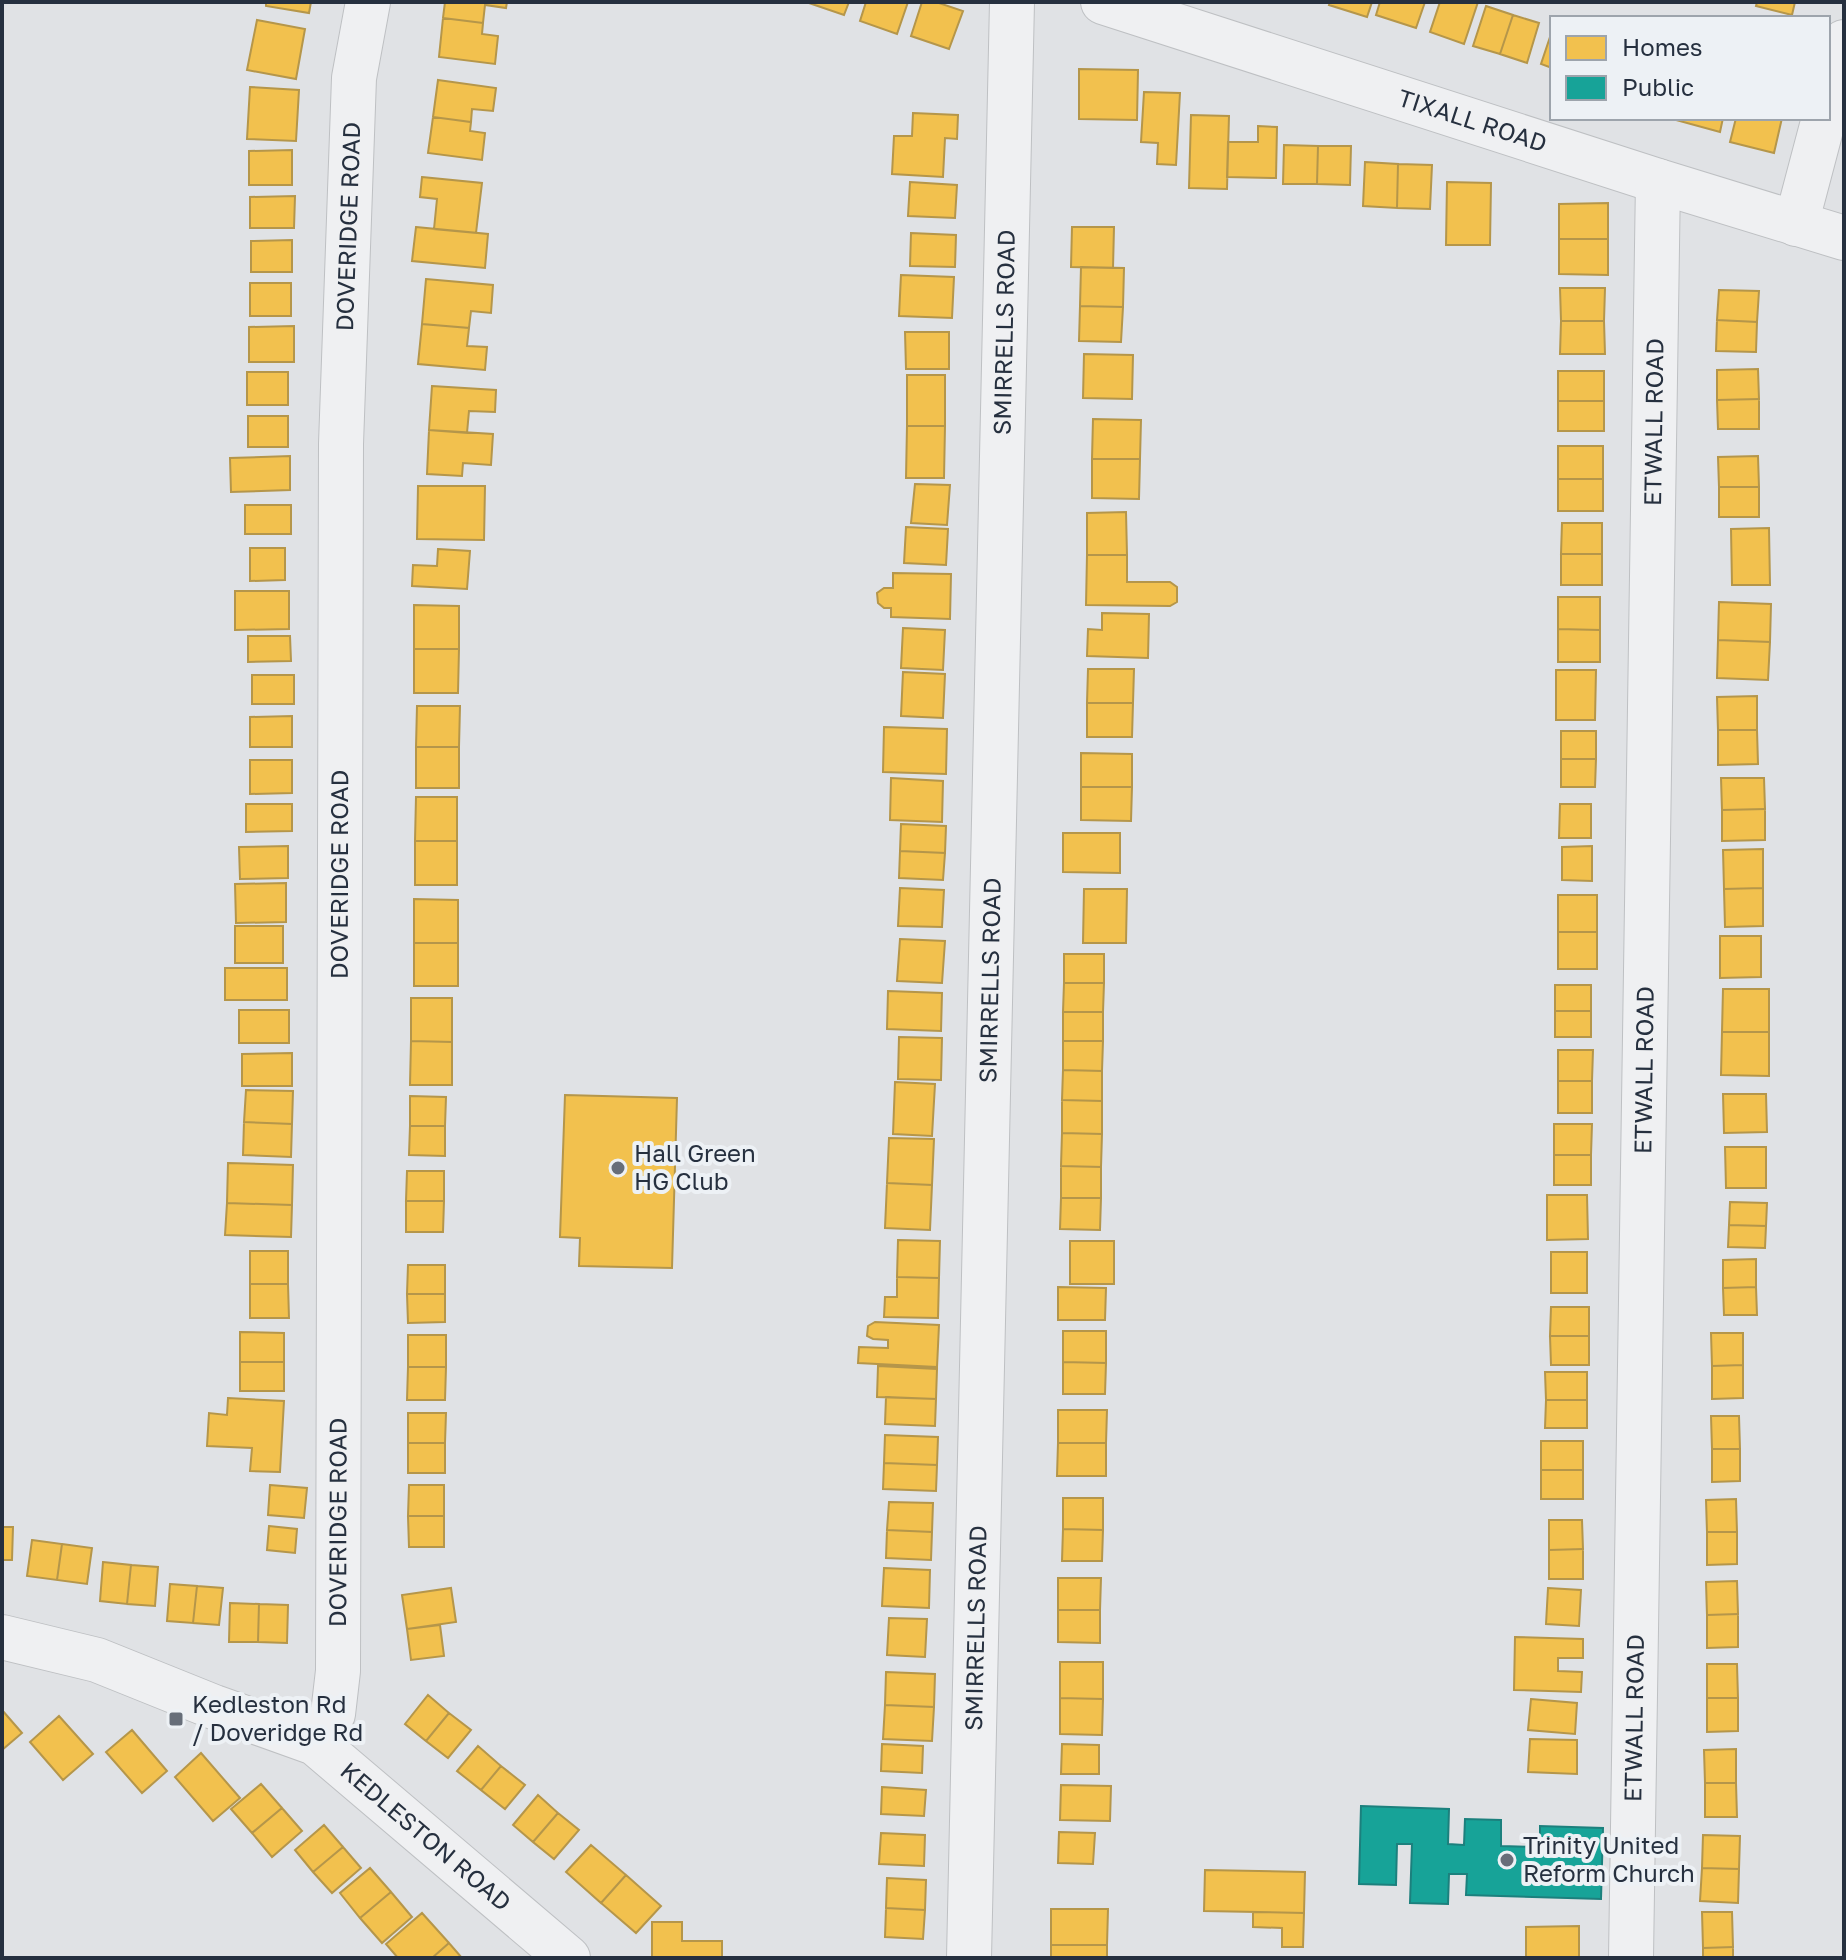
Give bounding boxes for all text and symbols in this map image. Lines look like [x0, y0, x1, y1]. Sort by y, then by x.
legend [1550, 16, 1830, 120]
text: Homes [1622, 32, 1703, 61]
text: Public [1622, 72, 1694, 101]
street label: TIXALL ROAD [1395, 82, 1551, 157]
street label: DOVERIDGE ROAD [329, 121, 365, 332]
street label: SMIRRELLS ROAD [986, 229, 1020, 435]
street label: ETWALL ROAD [1637, 338, 1669, 506]
street label: DOVERIDGE ROAD [324, 770, 353, 979]
street label: SMIRRELLS ROAD [972, 877, 1006, 1083]
street label: ETWALL ROAD [1627, 986, 1659, 1154]
place label: Hall Green HG Club [634, 1138, 756, 1195]
marker: Hall Green HG Club [609, 1159, 627, 1177]
street label: DOVERIDGE ROAD [322, 1418, 352, 1627]
street label: SMIRRELLS ROAD [958, 1525, 992, 1731]
street label: ETWALL ROAD [1617, 1634, 1649, 1802]
place label: Kedleston Rd / Doveridge Rd [192, 1689, 363, 1746]
marker: Kedleston Rd / Doveridge Rd [167, 1710, 185, 1728]
street label: KEDLESTON ROAD [335, 1755, 518, 1916]
place label: Trinity United Reform Church [1523, 1830, 1695, 1887]
marker: Trinity United Reform Church [1498, 1851, 1516, 1869]

